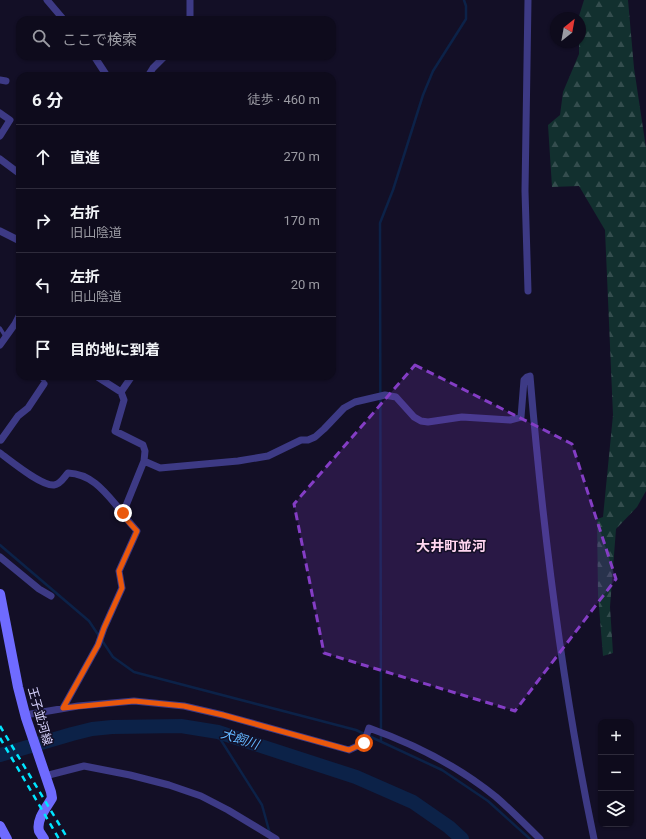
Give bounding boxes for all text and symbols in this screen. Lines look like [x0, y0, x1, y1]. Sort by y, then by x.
north arrow [550, 12, 586, 48]
search box [16, 16, 336, 60]
icon: search [30, 27, 52, 49]
text: ここで検索 [62, 31, 137, 49]
text: 6 分 [32, 90, 63, 110]
text: 徒歩 · 460 m [248, 92, 320, 107]
icon: ahead [32, 146, 54, 168]
text: 直進 [70, 149, 100, 167]
text: 270 m [283, 149, 320, 164]
text: 右折 [70, 204, 100, 222]
icon: right [32, 210, 54, 232]
text: 170 m [283, 213, 320, 228]
text: 旧山陰道 [70, 225, 122, 240]
text: 左折 [70, 268, 100, 286]
icon: left [32, 274, 54, 296]
text: 20 m [291, 277, 320, 292]
text: 旧山陰道 [70, 289, 122, 304]
icon: arrive [32, 338, 54, 360]
text: 目的地に到着 [70, 341, 160, 359]
route end [114, 504, 132, 522]
district label: 大井町並河 [416, 538, 486, 554]
street label: 王子並河線 [25, 685, 55, 747]
map controls [598, 719, 634, 827]
button: + [598, 719, 634, 755]
water label: 犬飼川 [219, 726, 263, 753]
route start [355, 734, 373, 752]
button: − [598, 755, 634, 791]
button: layers [598, 791, 634, 827]

